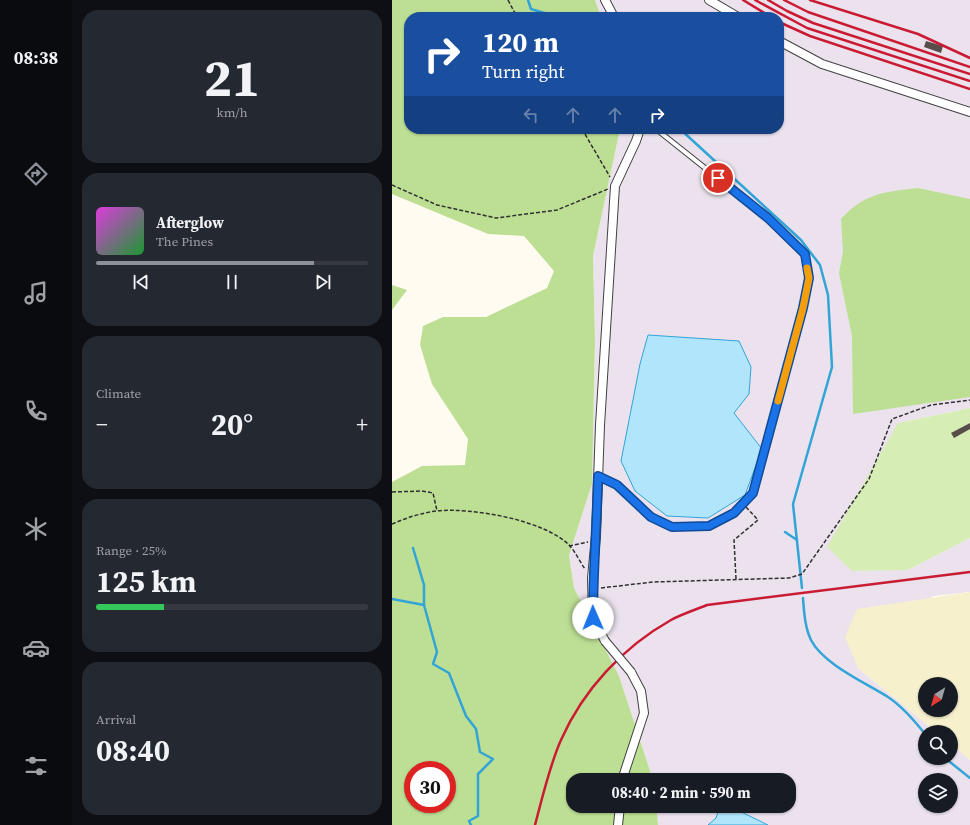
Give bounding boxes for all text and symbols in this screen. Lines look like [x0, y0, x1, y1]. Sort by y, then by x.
text: 120 m [482, 23, 559, 61]
icon: right [416, 28, 468, 80]
text: 21 [204, 42, 260, 113]
text: 08:38 [14, 45, 58, 70]
text: Turn right [482, 59, 564, 84]
text: km/h [217, 104, 247, 121]
icon: left [520, 104, 542, 126]
icon: ahead [562, 104, 584, 126]
icon: ahead [604, 104, 626, 126]
icon: right [646, 104, 668, 126]
icon: directions [22, 160, 50, 188]
pin [701, 161, 735, 195]
icon: arrive [707, 167, 729, 189]
text: Afterglow [156, 212, 224, 233]
text: The Pines [156, 233, 213, 250]
icon: previous [130, 271, 152, 293]
icon: pause [221, 271, 243, 293]
icon: next [312, 271, 334, 293]
icon: music [22, 279, 50, 307]
text: Climate [96, 385, 141, 402]
icon: phone [22, 397, 50, 425]
text: 20° [211, 404, 253, 445]
text: − [96, 409, 108, 439]
text: + [356, 409, 368, 439]
icon: climate [22, 515, 50, 543]
text: Range · 25% [96, 542, 167, 559]
text: 125 km [96, 561, 196, 602]
position arrow [572, 597, 614, 639]
icon: car [22, 634, 50, 662]
north arrow [918, 677, 958, 717]
map controls [918, 677, 958, 813]
text: Arrival [96, 711, 136, 728]
button: search [918, 725, 958, 765]
text: 08:40 [96, 730, 170, 771]
icon: filters [22, 752, 50, 780]
speed limit sign: 30 [404, 761, 456, 813]
button: layers [918, 773, 958, 813]
text: 08:40 · 2 min · 590 m [612, 782, 751, 803]

